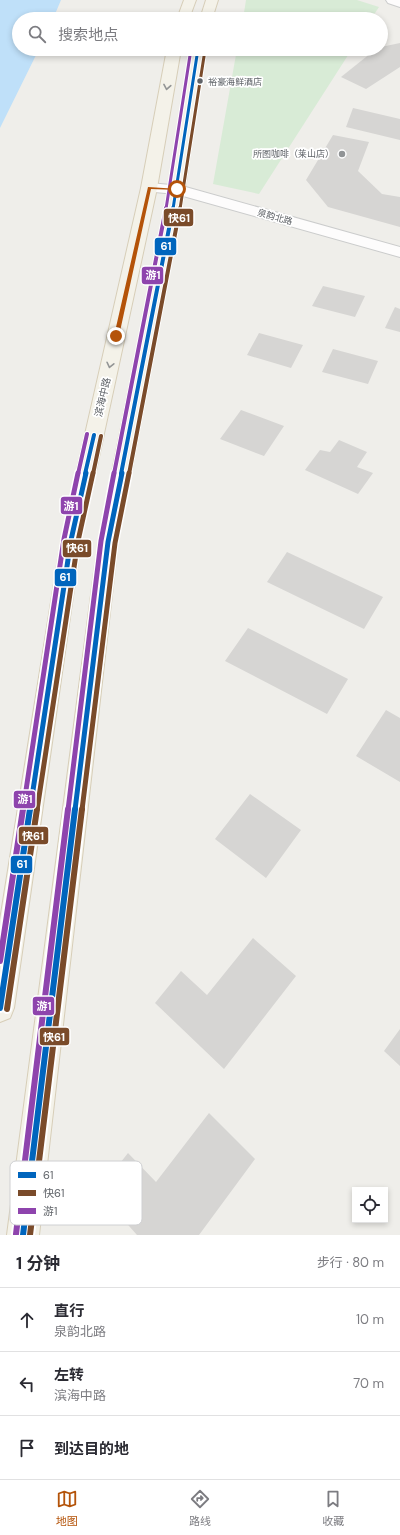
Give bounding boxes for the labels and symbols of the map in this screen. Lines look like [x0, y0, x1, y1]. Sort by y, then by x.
marker: 裕豪海鲜酒店 [195, 76, 205, 86]
place label: 裕豪海鲜酒店 [208, 76, 262, 88]
one-way arrow [163, 84, 172, 90]
place label: 所图咖啡（莱山店） [253, 148, 334, 160]
marker: 所图咖啡（莱山店） [337, 149, 347, 159]
route start [168, 180, 186, 198]
street label: 泉韵北路 [256, 206, 294, 228]
line badge: 快61 [163, 208, 194, 227]
text: 快61 [168, 211, 190, 225]
line badge: 61 [154, 237, 177, 256]
text: 61 [161, 239, 171, 253]
line badge: 游1 [141, 266, 164, 285]
text: 游1 [145, 268, 161, 282]
route end [107, 327, 125, 345]
one-way arrow [106, 362, 114, 369]
street label: 滨海中路 [92, 376, 113, 418]
line badge: 游1 [60, 496, 83, 515]
text: 游1 [63, 499, 79, 513]
line badge: 快61 [62, 539, 92, 558]
text: 快61 [66, 541, 88, 555]
line badge: 61 [54, 568, 77, 587]
text: 61 [60, 570, 70, 584]
line badge: 游1 [13, 790, 36, 809]
text: 游1 [17, 792, 33, 806]
line badge: 快61 [18, 826, 49, 845]
text: 快61 [22, 829, 44, 843]
line badge: 61 [10, 855, 33, 874]
text: 61 [17, 857, 27, 871]
line badge: 游1 [32, 996, 55, 1016]
text: 游1 [36, 999, 52, 1013]
line badge: 快61 [39, 1027, 70, 1046]
text: 快61 [43, 1030, 65, 1044]
legend [10, 1161, 142, 1225]
text: 61 [43, 1168, 53, 1182]
text: 快61 [43, 1186, 64, 1200]
text: 游1 [43, 1204, 57, 1218]

